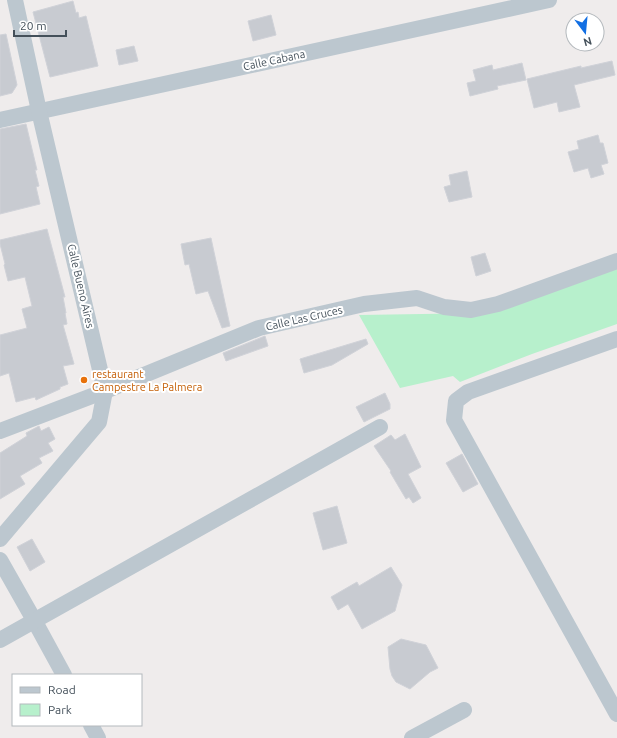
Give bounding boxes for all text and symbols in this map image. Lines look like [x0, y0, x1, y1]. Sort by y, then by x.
scale bar [14, 12, 66, 38]
north arrow [565, 12, 605, 52]
text: 20 m [20, 19, 47, 32]
text: N [582, 35, 593, 49]
street label: Calle Cabana [242, 48, 306, 72]
street label: Calle Bueno Aires [65, 243, 97, 330]
street label: Calle Las Cruces [264, 303, 344, 333]
place label: restaurant Campestre La Palmera [92, 368, 202, 393]
marker: restaurant Campestre La Palmera [79, 375, 89, 385]
legend [12, 674, 142, 726]
text: Road [48, 683, 76, 696]
text: Park [48, 703, 72, 716]

